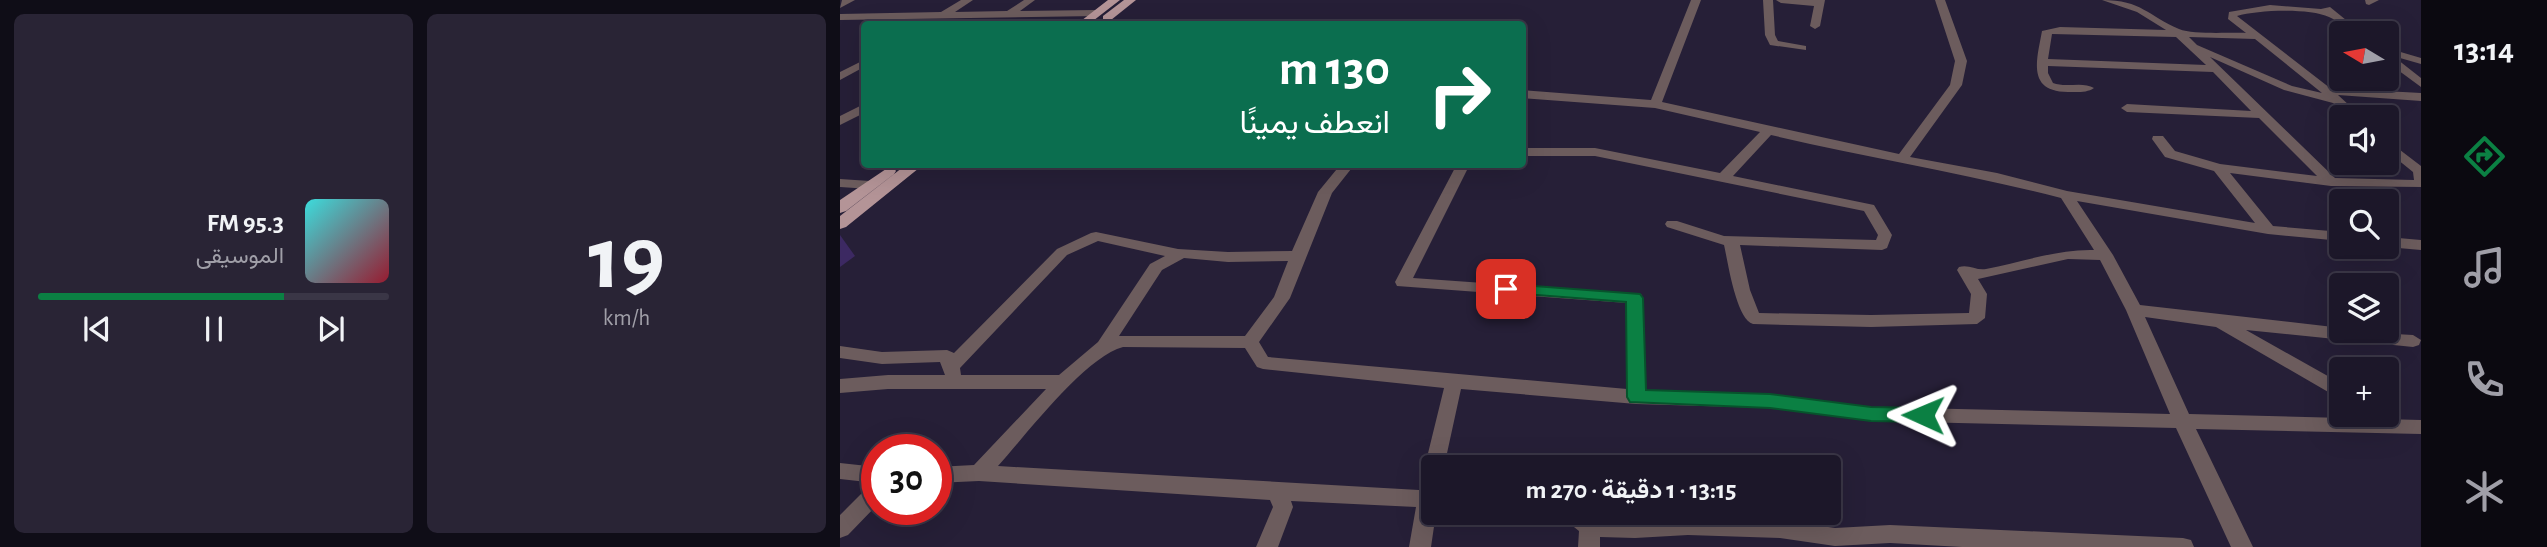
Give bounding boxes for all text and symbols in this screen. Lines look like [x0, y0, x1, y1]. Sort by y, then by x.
north arrow [2329, 21, 2399, 91]
map controls [2329, 21, 2399, 427]
text: 13:14 [2454, 34, 2514, 66]
text: 130 m [1279, 45, 1390, 94]
icon: right [1414, 49, 1505, 140]
button: sound [2329, 105, 2399, 175]
text: انعطف يمينًا [1239, 107, 1390, 139]
icon: directions [2460, 132, 2509, 181]
button: search [2329, 189, 2399, 259]
text: 95.3 FM [207, 210, 284, 236]
text: 19 [588, 214, 665, 305]
icon: music [2460, 243, 2509, 292]
text: الموسيقى [196, 245, 284, 268]
pin [1476, 259, 1536, 319]
icon: arrive [1487, 270, 1525, 308]
button: layers [2329, 273, 2399, 343]
text: km/h [603, 307, 650, 330]
icon: previous [78, 310, 116, 348]
icon: pause [195, 310, 233, 348]
icon: next [312, 310, 350, 348]
icon: phone [2460, 355, 2509, 404]
button: + [2329, 357, 2399, 427]
position arrow [1886, 378, 1960, 452]
speed limit sign: 30 [861, 434, 952, 525]
icon: climate [2460, 467, 2509, 516]
text: 13:15 · 1 دقيقة · 270 m [1525, 477, 1737, 503]

